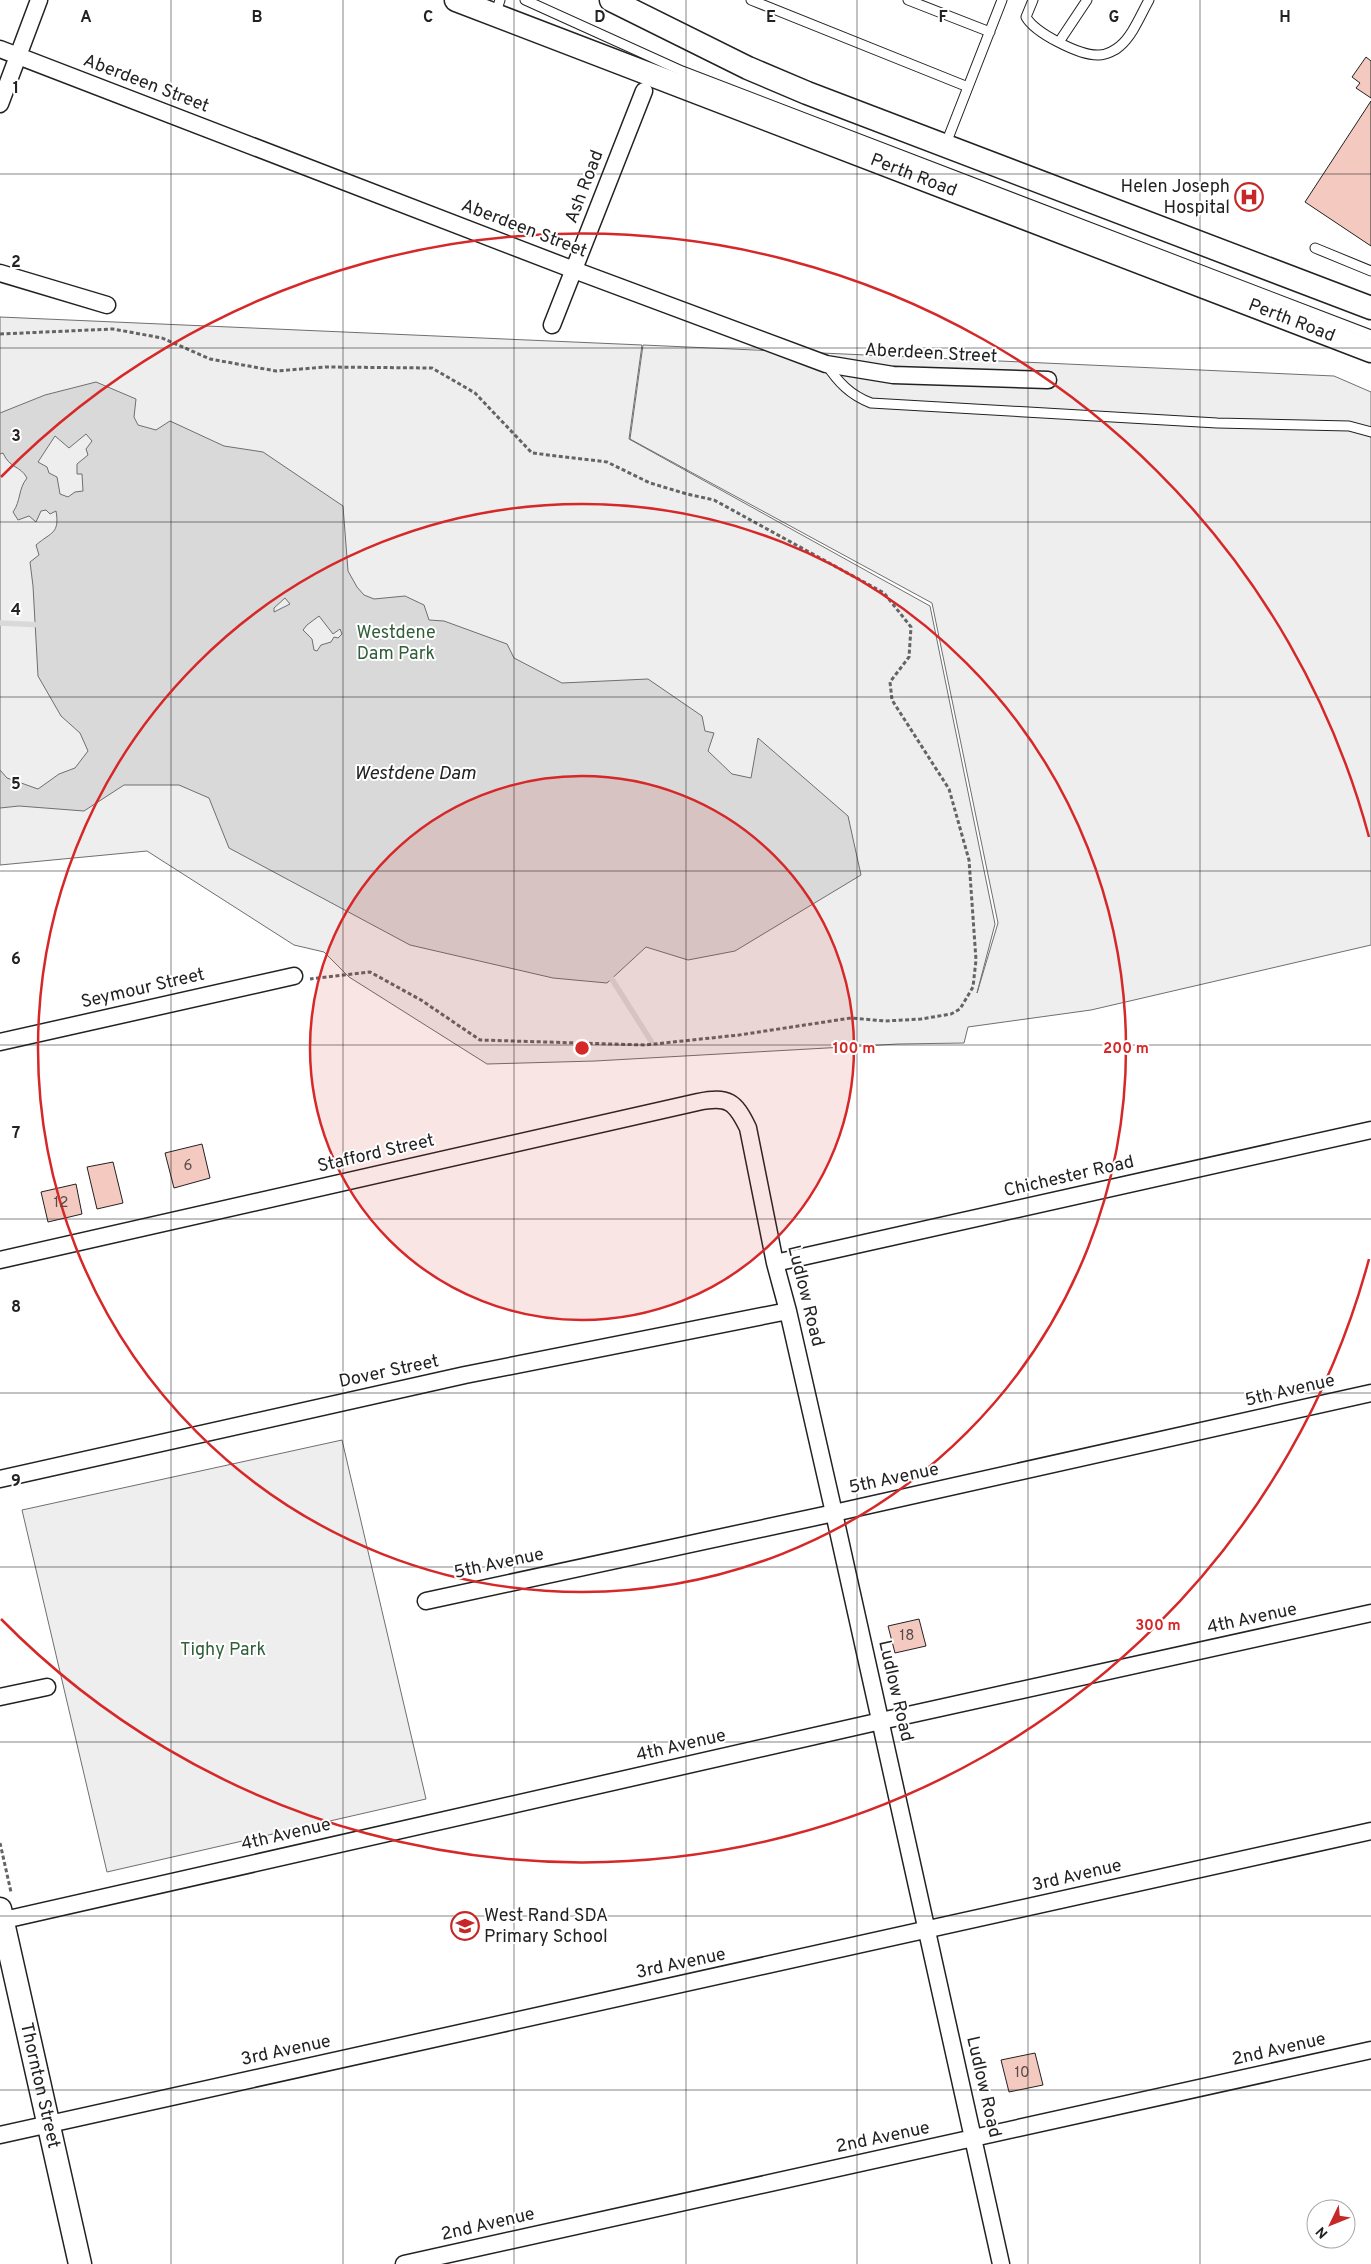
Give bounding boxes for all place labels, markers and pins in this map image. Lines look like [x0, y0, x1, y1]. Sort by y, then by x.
place label: Helen Joseph Hospital [1121, 176, 1230, 220]
hospital icon: Helen Joseph Hospital [1234, 182, 1264, 212]
centre of rings [573, 1039, 591, 1057]
place label: West Rand SDA Primary School [484, 1905, 608, 1949]
school or university icon: West Rand SDA Primary School [450, 1911, 480, 1941]

